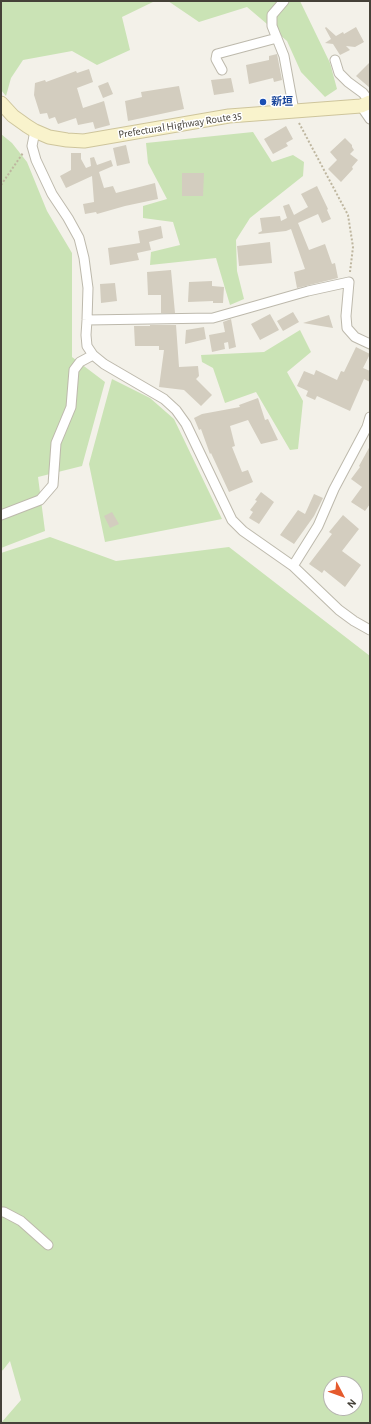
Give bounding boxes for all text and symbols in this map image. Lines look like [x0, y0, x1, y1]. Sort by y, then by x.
place label: 新垣 [271, 95, 293, 109]
marker: 新垣 [258, 97, 268, 107]
street label: Prefectural Highway Route 35 [117, 109, 243, 141]
north arrow [323, 1376, 363, 1416]
text: N [345, 1397, 358, 1410]

